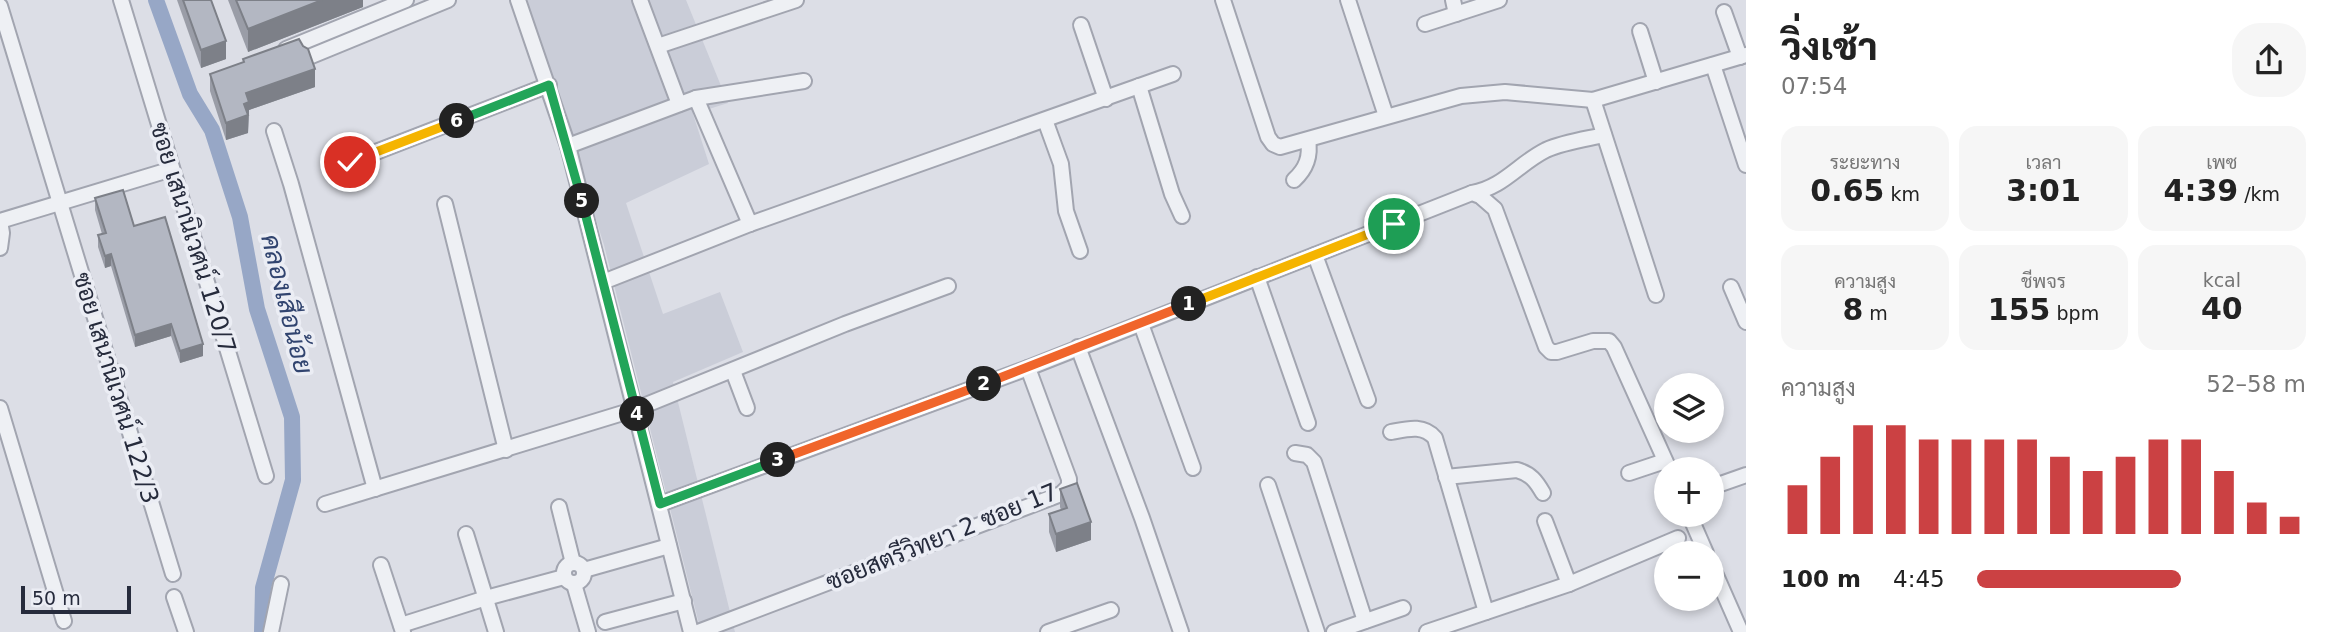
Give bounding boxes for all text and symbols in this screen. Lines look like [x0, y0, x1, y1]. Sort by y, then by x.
button: share [2232, 23, 2306, 97]
text: วิ่งเช้า [1781, 25, 1878, 69]
text: 07:54 [1781, 73, 1847, 99]
pin: 6 [440, 104, 475, 138]
text: 6 [450, 109, 463, 131]
street label: ซอย เสนานิเวศน์ 120/7 [145, 119, 243, 357]
pin [320, 132, 380, 192]
icon: check [331, 143, 369, 181]
text: ระยะทาง [1830, 151, 1901, 173]
text: เวลา [2026, 151, 2061, 173]
text: เพซ [2206, 151, 2237, 173]
text: 0.65 [1810, 173, 1884, 208]
text: 3:01 [2006, 173, 2081, 208]
text: 4:39 [2164, 173, 2238, 208]
text: km [1884, 183, 1920, 205]
text: /km [2238, 183, 2280, 205]
pin: 5 [564, 184, 600, 218]
text: 5 [575, 189, 588, 211]
pin [1364, 194, 1424, 254]
icon: arrive [1375, 205, 1413, 243]
water label: คลองเสือน้อย [255, 231, 320, 377]
street label: ซอย เสนานิเวศน์ 122/3 [68, 269, 166, 507]
text: kcal [2203, 269, 2241, 291]
text: ความสูง [1834, 270, 1896, 292]
text: ชีพจร [2021, 270, 2066, 292]
pin: 1 [1172, 286, 1206, 322]
text: 40 [2201, 291, 2243, 326]
text: 1 [1182, 292, 1195, 314]
text: 8 [1842, 292, 1863, 327]
text: 155 [1988, 292, 2050, 327]
text: m [1863, 302, 1888, 324]
text: bpm [2050, 302, 2099, 324]
pin: 2 [967, 366, 1002, 402]
text: 52–58 m [2206, 371, 2306, 397]
text: 2 [977, 372, 990, 394]
map controls [1654, 373, 1724, 611]
button: layers [1654, 373, 1724, 443]
text: ความสูง [1781, 375, 1856, 401]
pin: 4 [620, 396, 654, 432]
text: 4 [630, 402, 643, 424]
pin: 3 [760, 442, 796, 477]
text: 3 [771, 448, 784, 470]
button: + [1654, 457, 1724, 527]
street label: ซอยสตรีวิทยา 2 ซอย 17 [822, 477, 1062, 596]
button: − [1654, 541, 1724, 611]
text: 100 m [1781, 566, 1861, 592]
text: 4:45 [1893, 566, 1945, 592]
scale bar [21, 583, 131, 615]
text: 50 m [32, 587, 81, 609]

